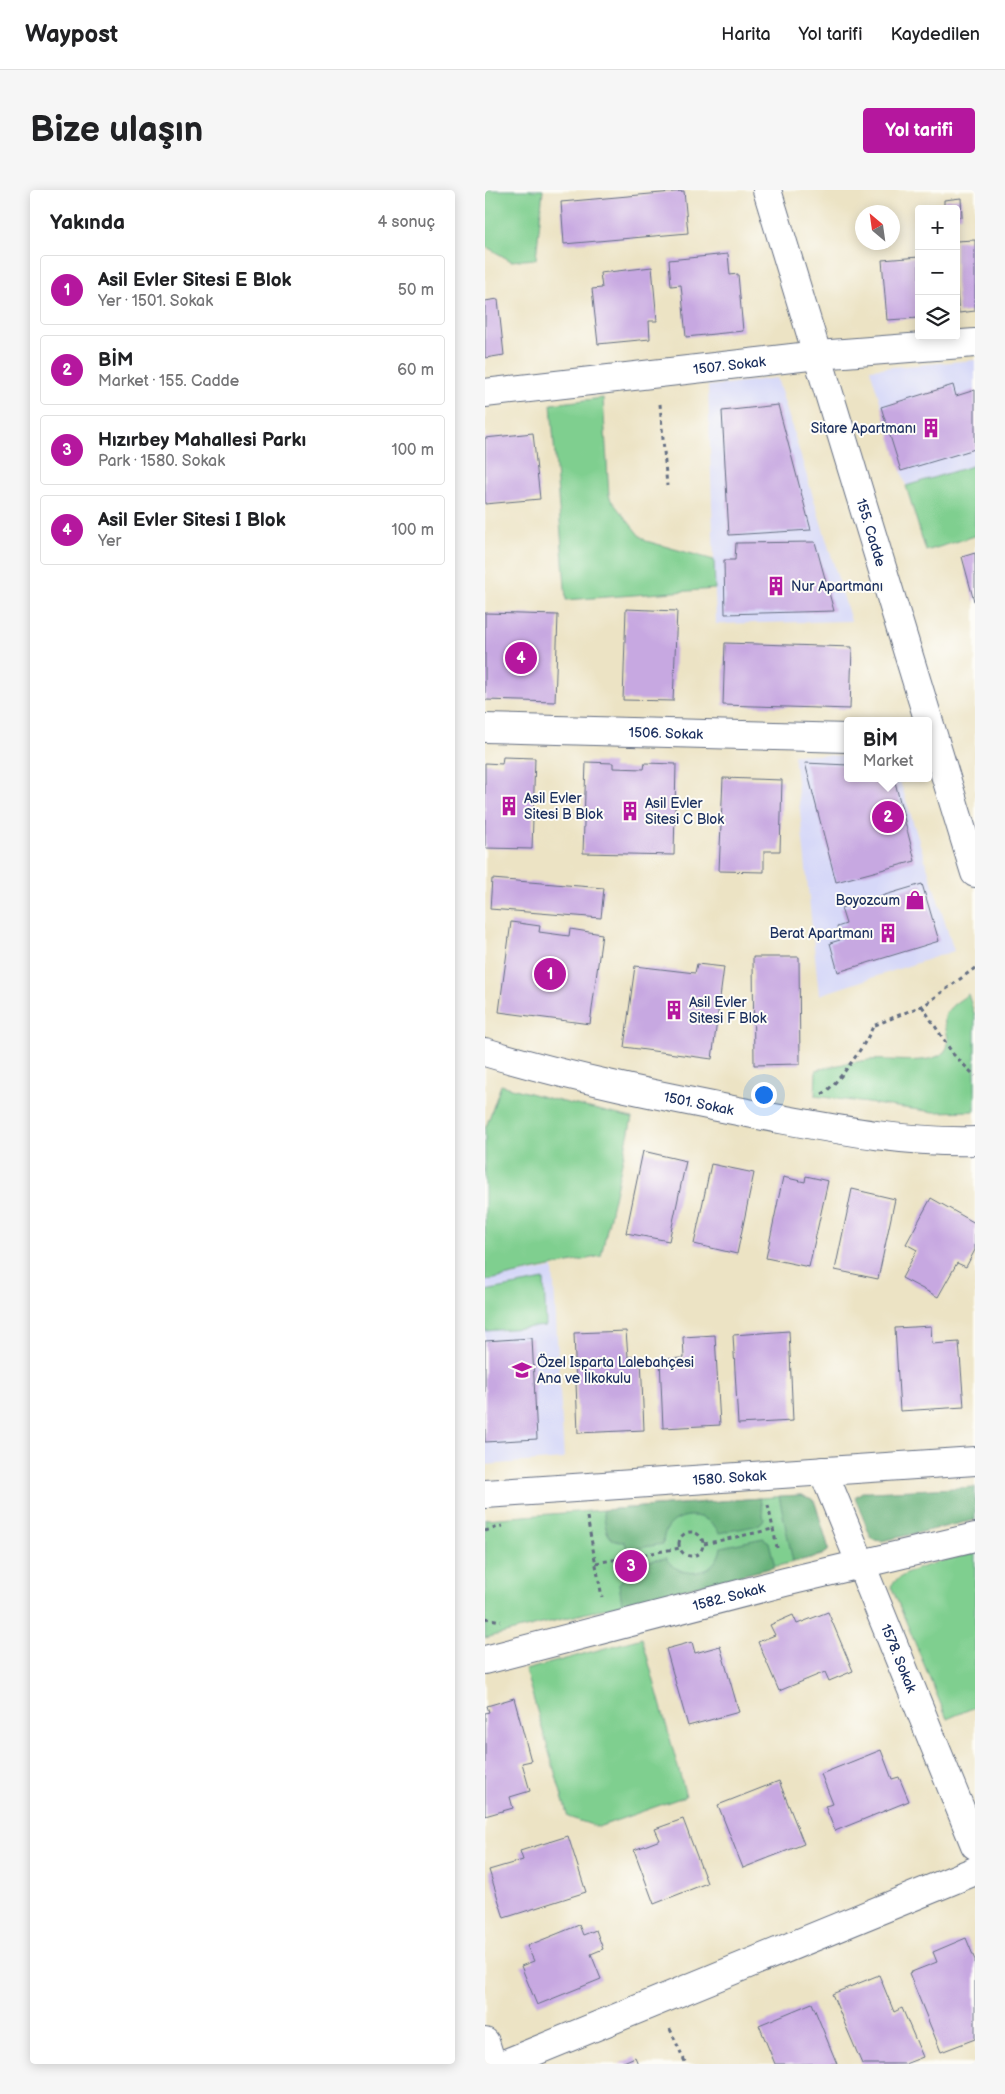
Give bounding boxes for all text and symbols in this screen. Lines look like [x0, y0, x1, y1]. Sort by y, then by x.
text: Waypost [25, 20, 118, 49]
text: Harita [721, 24, 771, 45]
text: Yol tarifi [799, 24, 862, 45]
text: Kaydedilen [890, 24, 980, 45]
button: Yol tarifi [863, 108, 975, 153]
text: Bize ulaşın [30, 109, 203, 152]
north arrow [855, 205, 900, 250]
map controls [915, 205, 960, 340]
button: + [915, 205, 960, 250]
text: Yakında [50, 210, 125, 235]
text: 4 sonuç [378, 213, 435, 232]
button: − [915, 250, 960, 295]
text: Asil Evler Sitesi E Blok [98, 269, 292, 292]
text: 1 [64, 281, 70, 300]
text: 50 m [398, 281, 434, 300]
text: Yer · 1501. Sokak [98, 292, 213, 311]
button: layers [915, 295, 960, 340]
text: BİM [98, 349, 133, 372]
street label: 1507. Sokak [692, 353, 767, 378]
text: 2 [62, 361, 72, 380]
text: 60 m [397, 361, 434, 380]
text: Market · 155. Cadde [98, 372, 239, 391]
building icon: Sitare Apartmanı [920, 417, 942, 439]
place label: Sitare Apartmanı [811, 420, 916, 437]
text: Hızırbey Mahallesi Parkı [98, 429, 306, 452]
text: 3 [62, 441, 72, 460]
text: 100 m [391, 441, 434, 460]
text: Park · 1580. Sokak [98, 452, 225, 471]
street label: 155. Cadde [852, 497, 889, 569]
text: Asil Evler Sitesi I Blok [98, 509, 286, 532]
text: 4 [62, 521, 72, 540]
text: 100 m [391, 521, 434, 540]
text: Yer [98, 532, 121, 551]
building icon: Nur Apartmanı [765, 575, 787, 597]
place label: Nur Apartmanı [791, 578, 883, 595]
pin: 4 [505, 639, 537, 677]
popup [844, 717, 932, 782]
street label: 1506. Sokak [629, 724, 703, 743]
text: BİM [863, 729, 898, 752]
text: Market [863, 752, 913, 771]
place label: Asil Evler Sitesi B Blok [524, 790, 603, 823]
building icon: Asil Evler Sitesi B Blok [498, 795, 520, 817]
place label: Asil Evler Sitesi C Blok [645, 795, 724, 828]
pin: 2 [872, 798, 904, 836]
building icon: Asil Evler Sitesi C Blok [619, 800, 641, 822]
shop icon: Boyozcum [904, 889, 926, 911]
place label: Boyozcum [836, 892, 900, 909]
building icon: Berat Apartmanı [877, 922, 899, 944]
place label: Berat Apartmanı [770, 925, 873, 942]
pin: 1 [534, 955, 566, 993]
place label: Asil Evler Sitesi F Blok [689, 994, 767, 1027]
building icon: Asil Evler Sitesi F Blok [663, 999, 685, 1021]
your location [751, 1082, 777, 1108]
street label: 1501. Sokak [662, 1088, 735, 1119]
place label: Özel Isparta Lalebahçesi Ana ve İlkokulu [537, 1353, 694, 1387]
school or university icon: Özel Isparta Lalebahçesi Ana ve İlkokulu [511, 1359, 533, 1381]
street label: 1580. Sokak [692, 1467, 767, 1489]
pin: 3 [615, 1547, 647, 1585]
street label: 1582. Sokak [691, 1580, 767, 1615]
street label: 1578. Sokak [877, 1621, 920, 1695]

